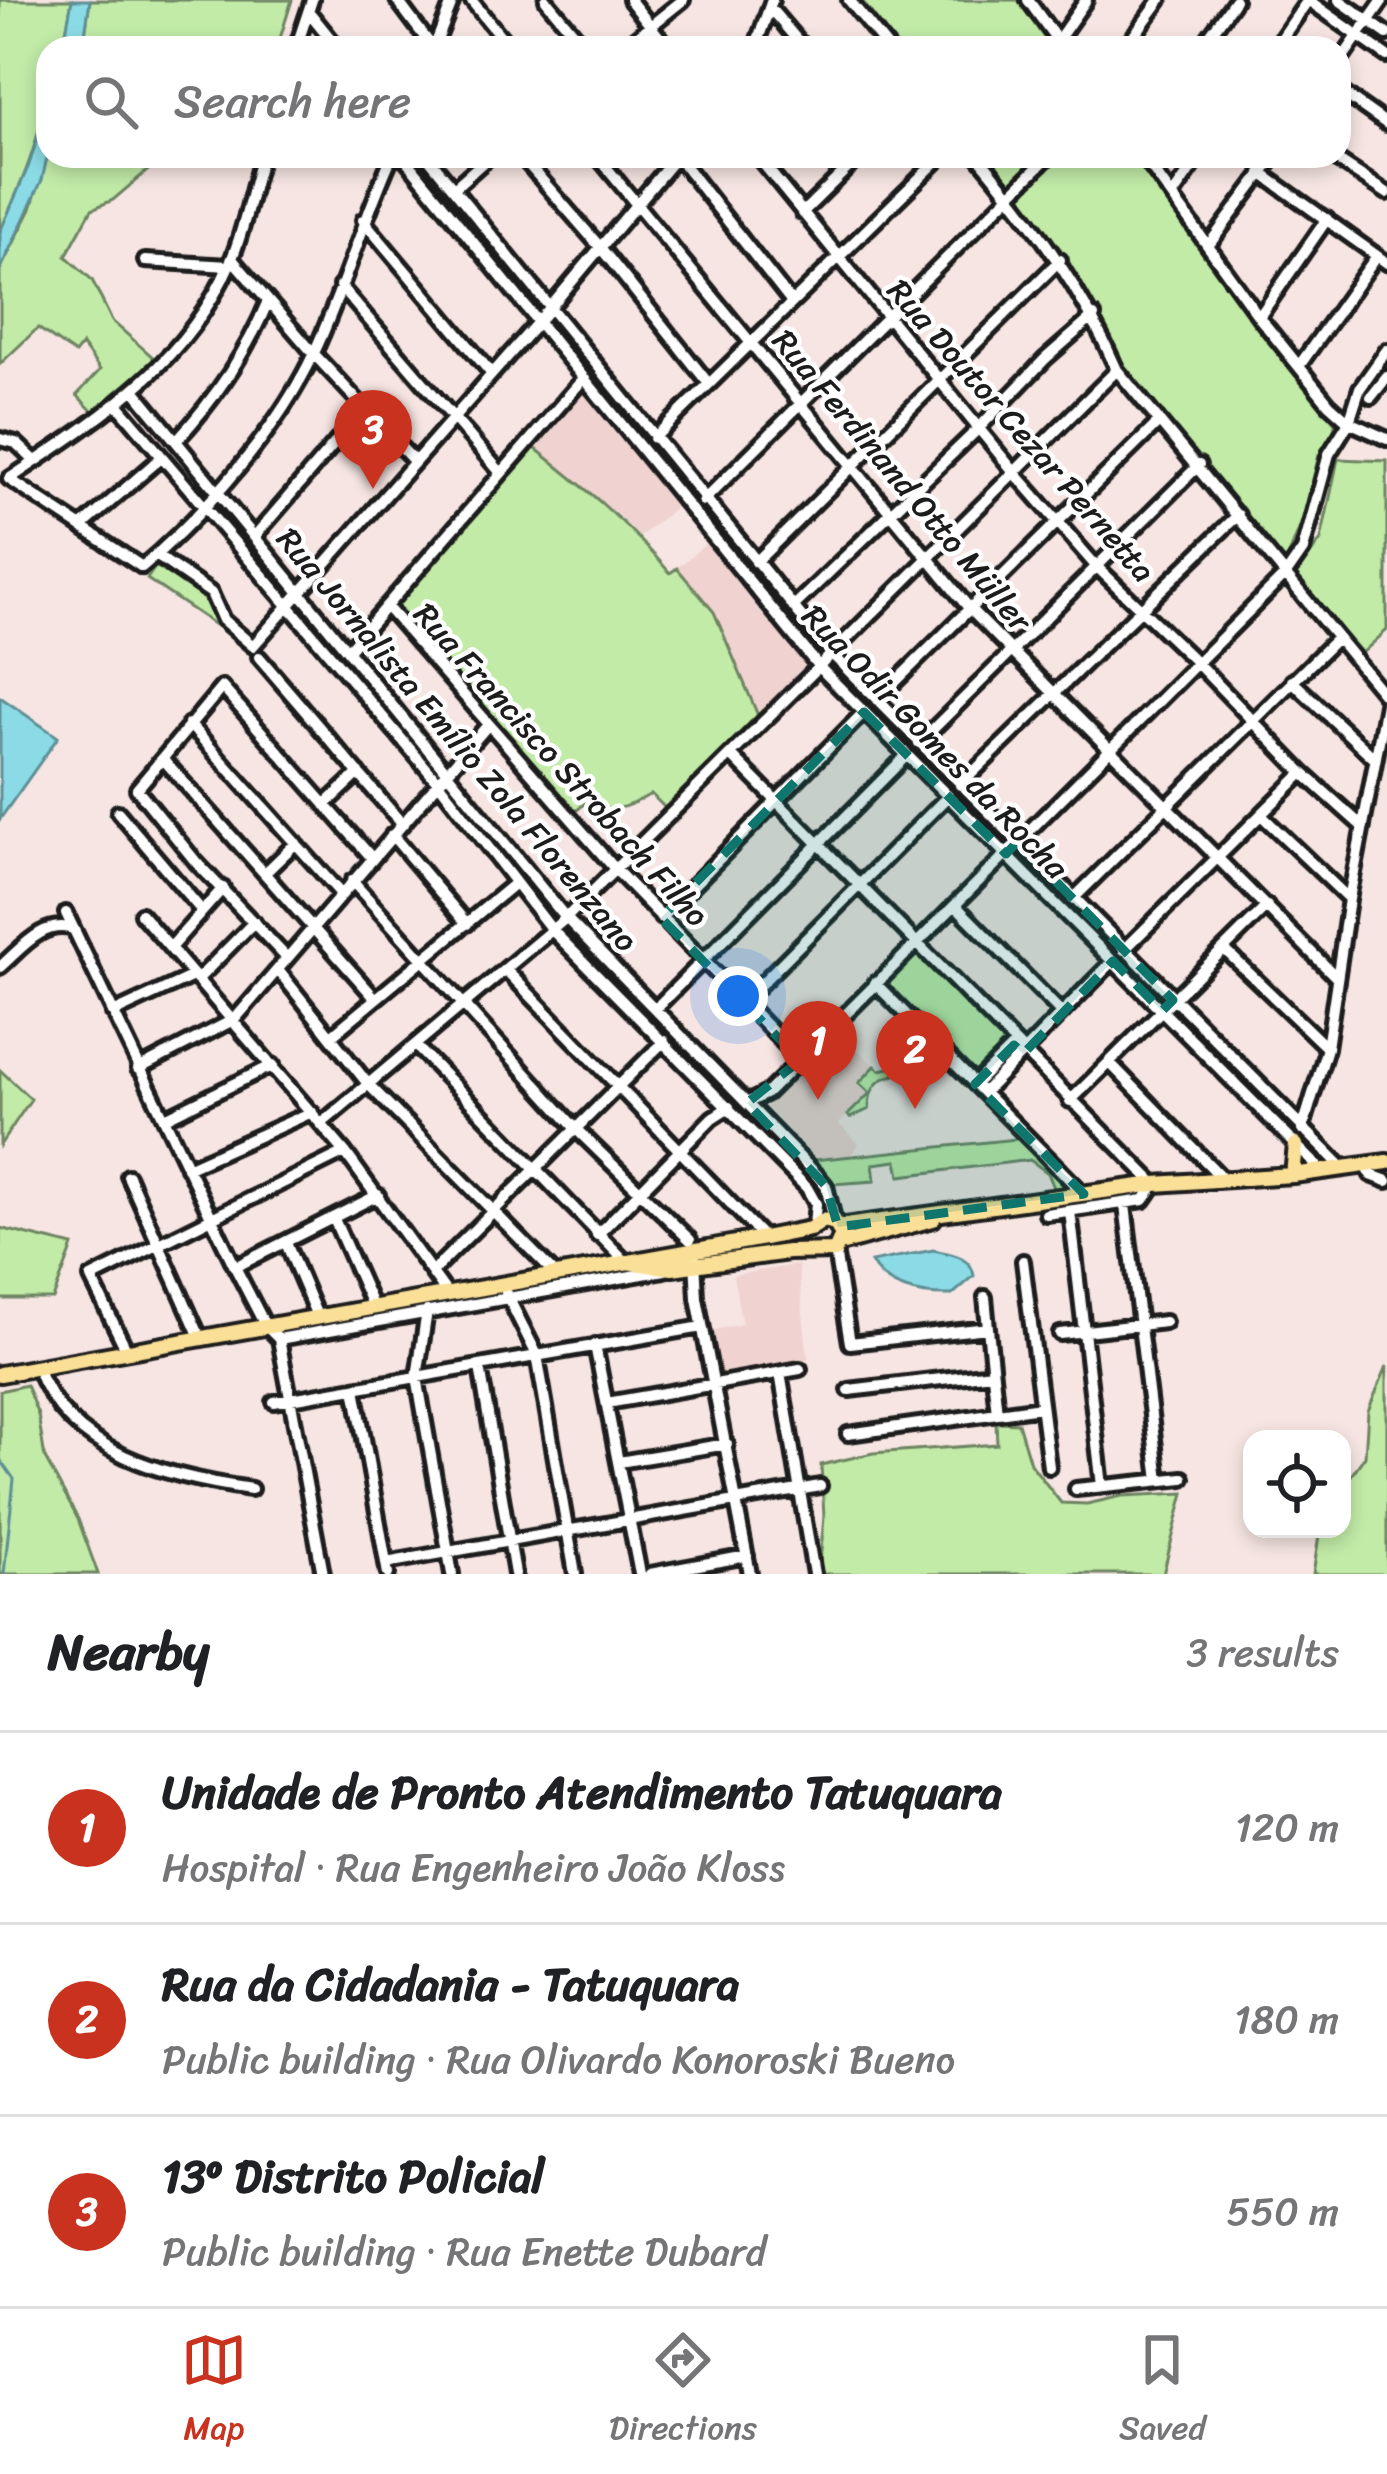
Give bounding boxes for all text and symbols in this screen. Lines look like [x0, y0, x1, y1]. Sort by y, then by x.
search box [36, 36, 1351, 168]
text: Search here [174, 62, 411, 142]
icon: search [78, 69, 144, 135]
street label: Rua Doutor Cezar Pernetta [872, 265, 1170, 596]
street label: Rua Ferdinand Otto Müller [757, 315, 1048, 647]
pin: 3 [334, 390, 412, 489]
street label: Rua Jornalista Emílio Zola Florenzano [261, 514, 653, 966]
street label: Rua Francisco Strobach Filho [399, 589, 724, 941]
street label: Rua Odir Gomes da Rocha [787, 590, 1084, 894]
your location [708, 966, 768, 1026]
pin: 1 [779, 1001, 857, 1100]
pin: 2 [876, 1010, 954, 1109]
map controls [1243, 1430, 1351, 1538]
button: locate [1243, 1430, 1351, 1538]
text: Nearby [48, 1607, 209, 1697]
text: 3 results [1186, 1618, 1339, 1687]
text: Unidade de Pronto Atendimento Tatuquara [162, 1753, 1002, 1833]
text: 1 [79, 1793, 95, 1862]
text: 120 m [1235, 1793, 1339, 1862]
text: Hospital · Rua Engenheiro João Kloss [162, 1833, 785, 1902]
text: Rua da Cidadania - Tatuquara [162, 1945, 739, 2025]
text: 2 [76, 1985, 98, 2054]
text: 180 m [1234, 1985, 1339, 2054]
text: Public building · Rua Olivardo Konoroski Bueno [162, 2025, 955, 2094]
text: 13º Distrito Policial [162, 2137, 544, 2217]
text: 3 [76, 2177, 98, 2246]
text: 550 m [1227, 2177, 1339, 2246]
text: Public building · Rua Enette Dubard [162, 2217, 766, 2286]
tab: Map [181, 2327, 247, 2457]
tab: Directions [609, 2327, 757, 2457]
tab: Saved [1119, 2327, 1206, 2457]

